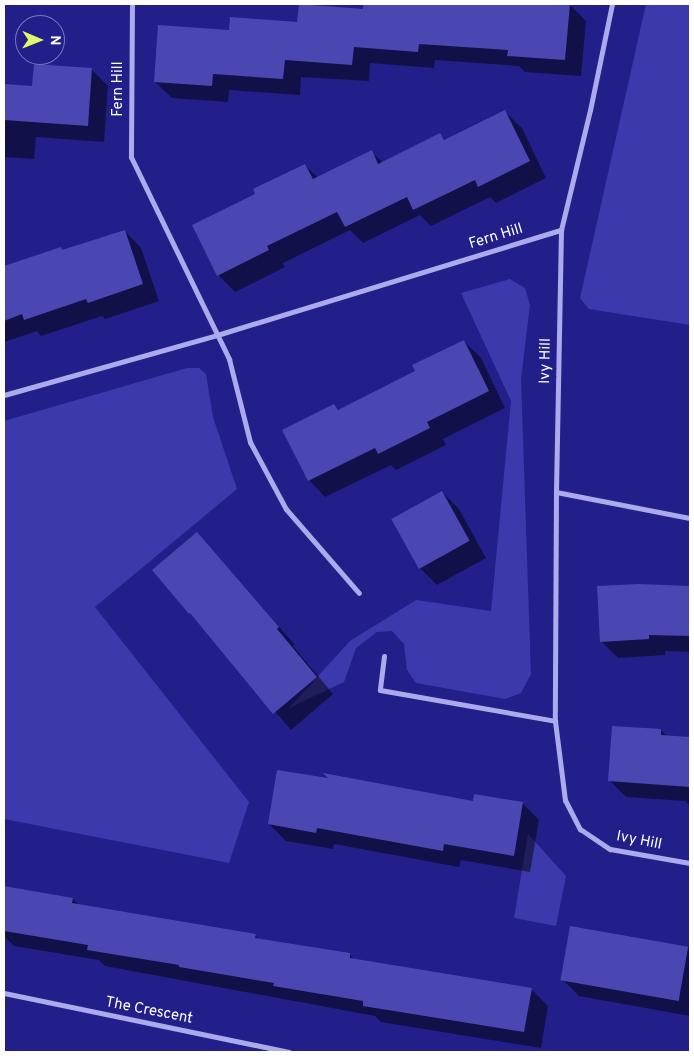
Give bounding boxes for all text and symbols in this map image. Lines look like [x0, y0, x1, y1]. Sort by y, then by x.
north arrow [15, 15, 65, 65]
text: N [46, 35, 63, 45]
street label: Fern Hill [110, 61, 128, 117]
street label: Fern Hill [467, 220, 525, 254]
street label: Ivy Hill [537, 338, 555, 384]
street label: Ivy Hill [615, 828, 663, 854]
street label: The Crescent [104, 994, 194, 1028]

